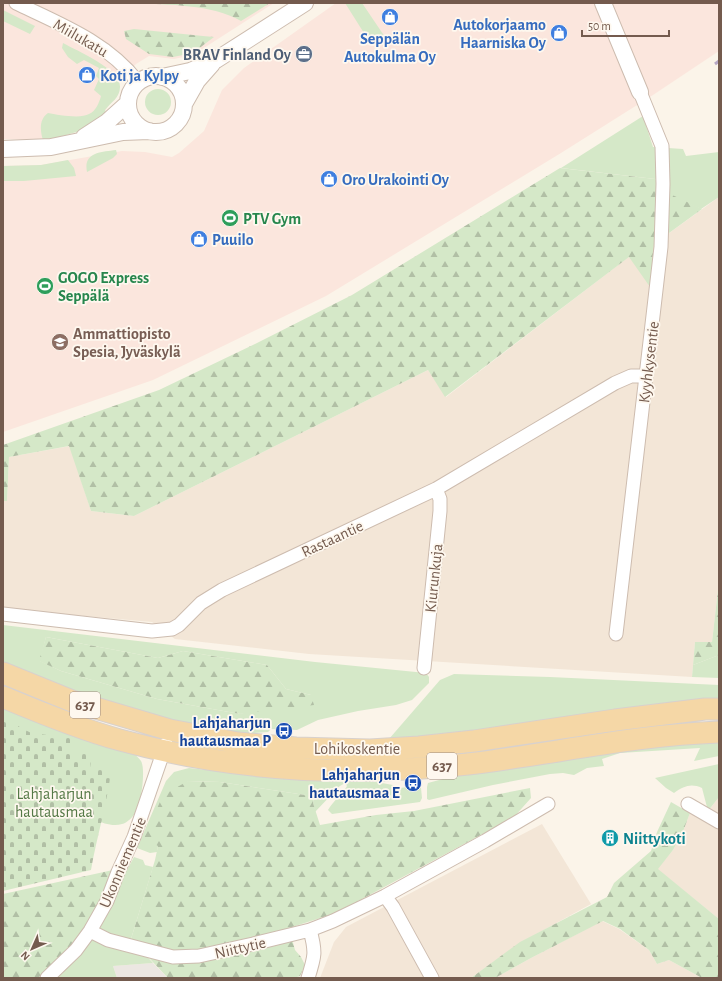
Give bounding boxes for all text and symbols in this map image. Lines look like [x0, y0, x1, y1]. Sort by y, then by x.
shop icon: Seppälän Autokulma Oy [380, 7, 400, 27]
scale bar [582, 12, 669, 38]
street label: Miilukatu [50, 16, 111, 60]
place label: Autokorjaamo Haarniska Oy [453, 17, 547, 52]
text: 50 m [588, 20, 611, 32]
shop icon: Autokorjaamo Haarniska Oy [549, 23, 569, 43]
place label: Seppälän Autokulma Oy [344, 31, 437, 66]
office icon: BRAV Finland Oy [294, 44, 314, 64]
place label: BRAV Finland Oy [183, 47, 292, 64]
shop icon: Koti ja Kylpy [77, 65, 97, 85]
place label: Koti ja Kylpy [100, 68, 180, 85]
shop icon: Oro Urakointi Oy [319, 169, 339, 189]
place label: Oro Urakointi Oy [342, 172, 450, 189]
sports icon: PTV Gym [220, 208, 240, 228]
place label: PTV Gym [243, 211, 301, 228]
shop icon: Puuilo [189, 229, 209, 249]
place label: Puuilo [212, 232, 254, 248]
place label: GOGO Express Seppälä [58, 270, 149, 304]
sports icon: GOGO Express Seppälä [35, 276, 55, 296]
street label: Kyyhkysentie [636, 320, 663, 404]
place label: Ammattiopisto Spesia, Jyväskylä [73, 326, 181, 361]
school or university icon: Ammattiopisto Spesia, Jyväskylä [50, 332, 70, 352]
street label: Rastaantie [299, 518, 366, 560]
street label: Kiurunkuja [422, 543, 447, 613]
road number: 637 [70, 692, 100, 718]
place label: Lahjaharjun hautausmaa P [179, 715, 271, 749]
bus stop icon: Lahjaharjun hautausmaa P [274, 721, 294, 741]
street label: Lohikoskentie [314, 741, 400, 757]
road number: 637 [427, 753, 457, 779]
place label: Lahjaharjun hautausmaa E [309, 767, 400, 801]
bus stop icon: Lahjaharjun hautausmaa E [403, 773, 423, 793]
park label: Lahjaharjun hautausmaa [15, 786, 93, 820]
street label: Ukonniementie [97, 815, 149, 910]
building icon: Niittykoti [600, 828, 620, 848]
place label: Niittykoti [623, 831, 686, 848]
north arrow [12, 929, 52, 969]
street label: Niittytie [213, 934, 268, 963]
text: N [19, 949, 32, 962]

